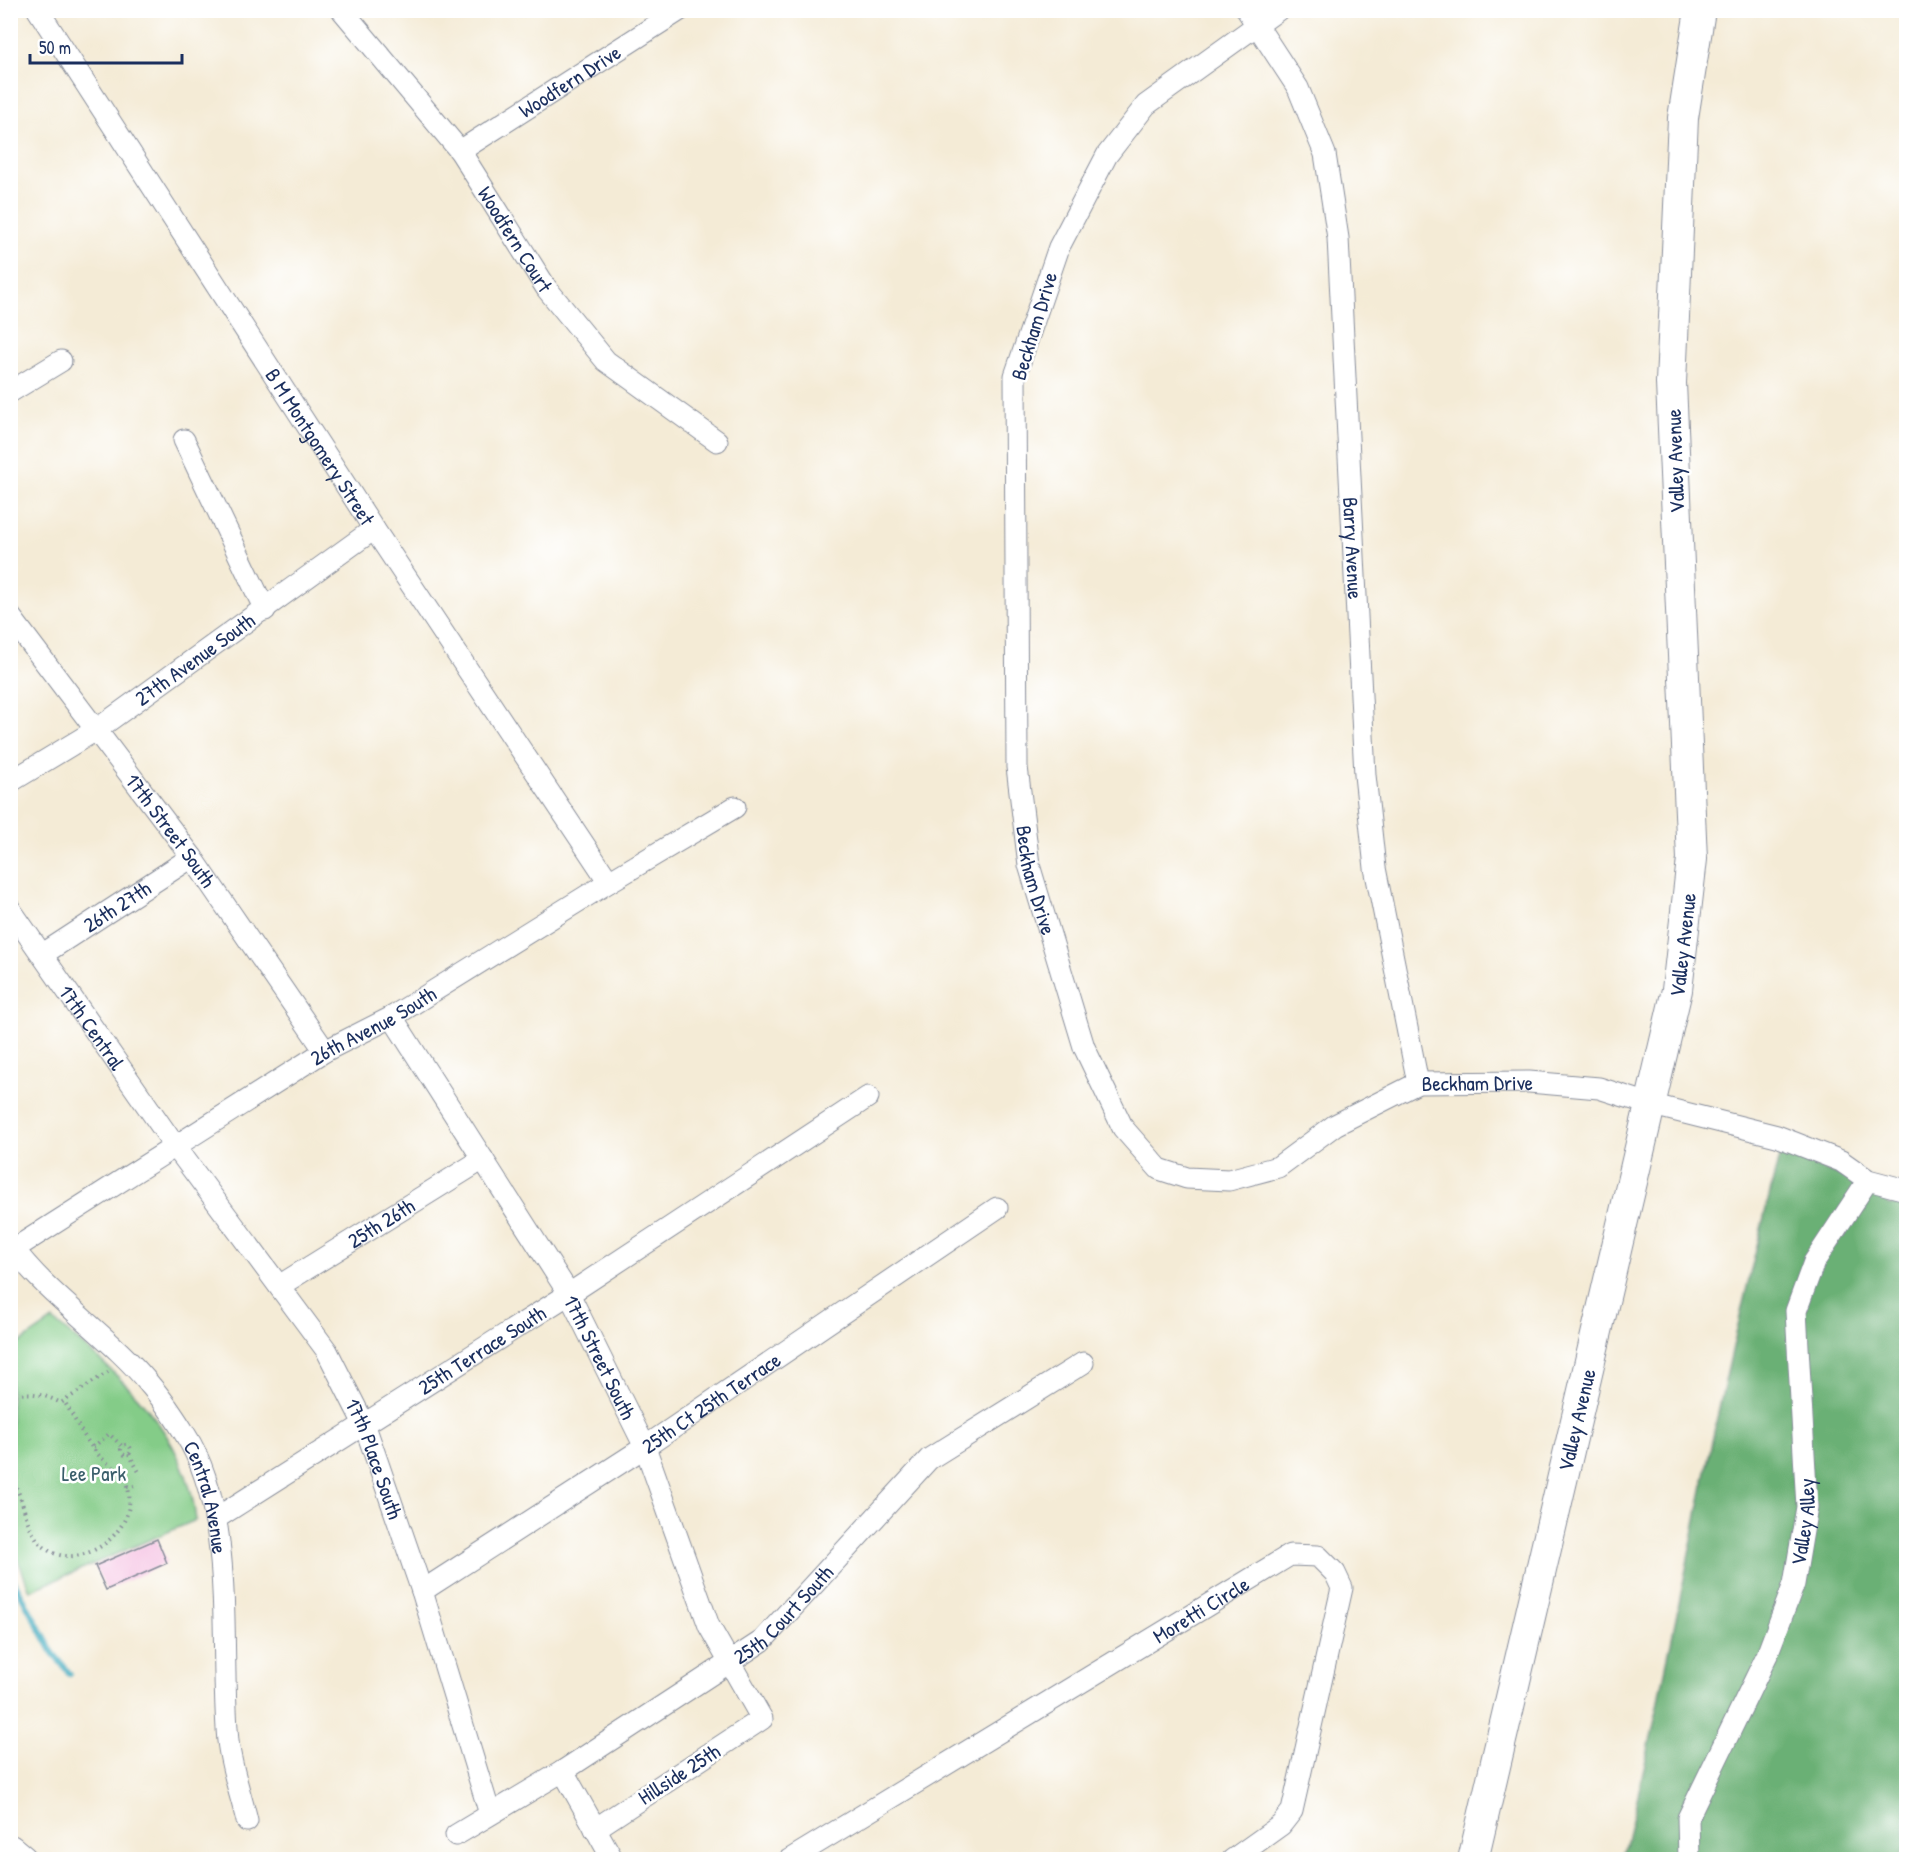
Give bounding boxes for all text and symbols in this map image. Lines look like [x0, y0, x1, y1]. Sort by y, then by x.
scale bar [30, 27, 182, 65]
text: 50 m [39, 35, 71, 60]
street label: Woodfern Drive [513, 37, 626, 124]
street label: Woodfern Court [471, 181, 560, 298]
street label: Beckham Drive [1004, 268, 1064, 384]
street label: B M Montgomery Street [259, 362, 383, 531]
street label: Valley Avenue [1659, 408, 1691, 514]
street label: Barry Avenue [1337, 496, 1371, 600]
street label: 27th Avenue South [128, 605, 261, 712]
street label: 17th Street South [119, 767, 223, 893]
street label: Beckham Drive [1010, 824, 1064, 938]
street label: 26th 27th [77, 873, 156, 939]
street label: Valley Avenue [1661, 891, 1703, 1000]
street label: 17th Central [53, 979, 132, 1076]
street label: 26th Avenue South [304, 979, 441, 1072]
street label: Beckham Drive [1422, 1067, 1535, 1097]
street label: 25th 26th [342, 1191, 420, 1254]
street label: 17th Street South [557, 1290, 643, 1424]
street label: 25th Terrace South [412, 1298, 551, 1401]
street label: 25th Ct 25th Terrace [636, 1345, 786, 1460]
street label: Valley Avenue [1550, 1366, 1602, 1474]
street label: 17th Place South [339, 1393, 411, 1523]
street label: Central Avenue [177, 1435, 235, 1555]
park label: Lee Park [62, 1459, 127, 1488]
street label: Valley Alley [1783, 1477, 1822, 1568]
street label: 25th Court South [727, 1558, 840, 1671]
street label: Moretti Circle [1147, 1569, 1254, 1650]
street label: Hillside 25th [632, 1737, 726, 1811]

